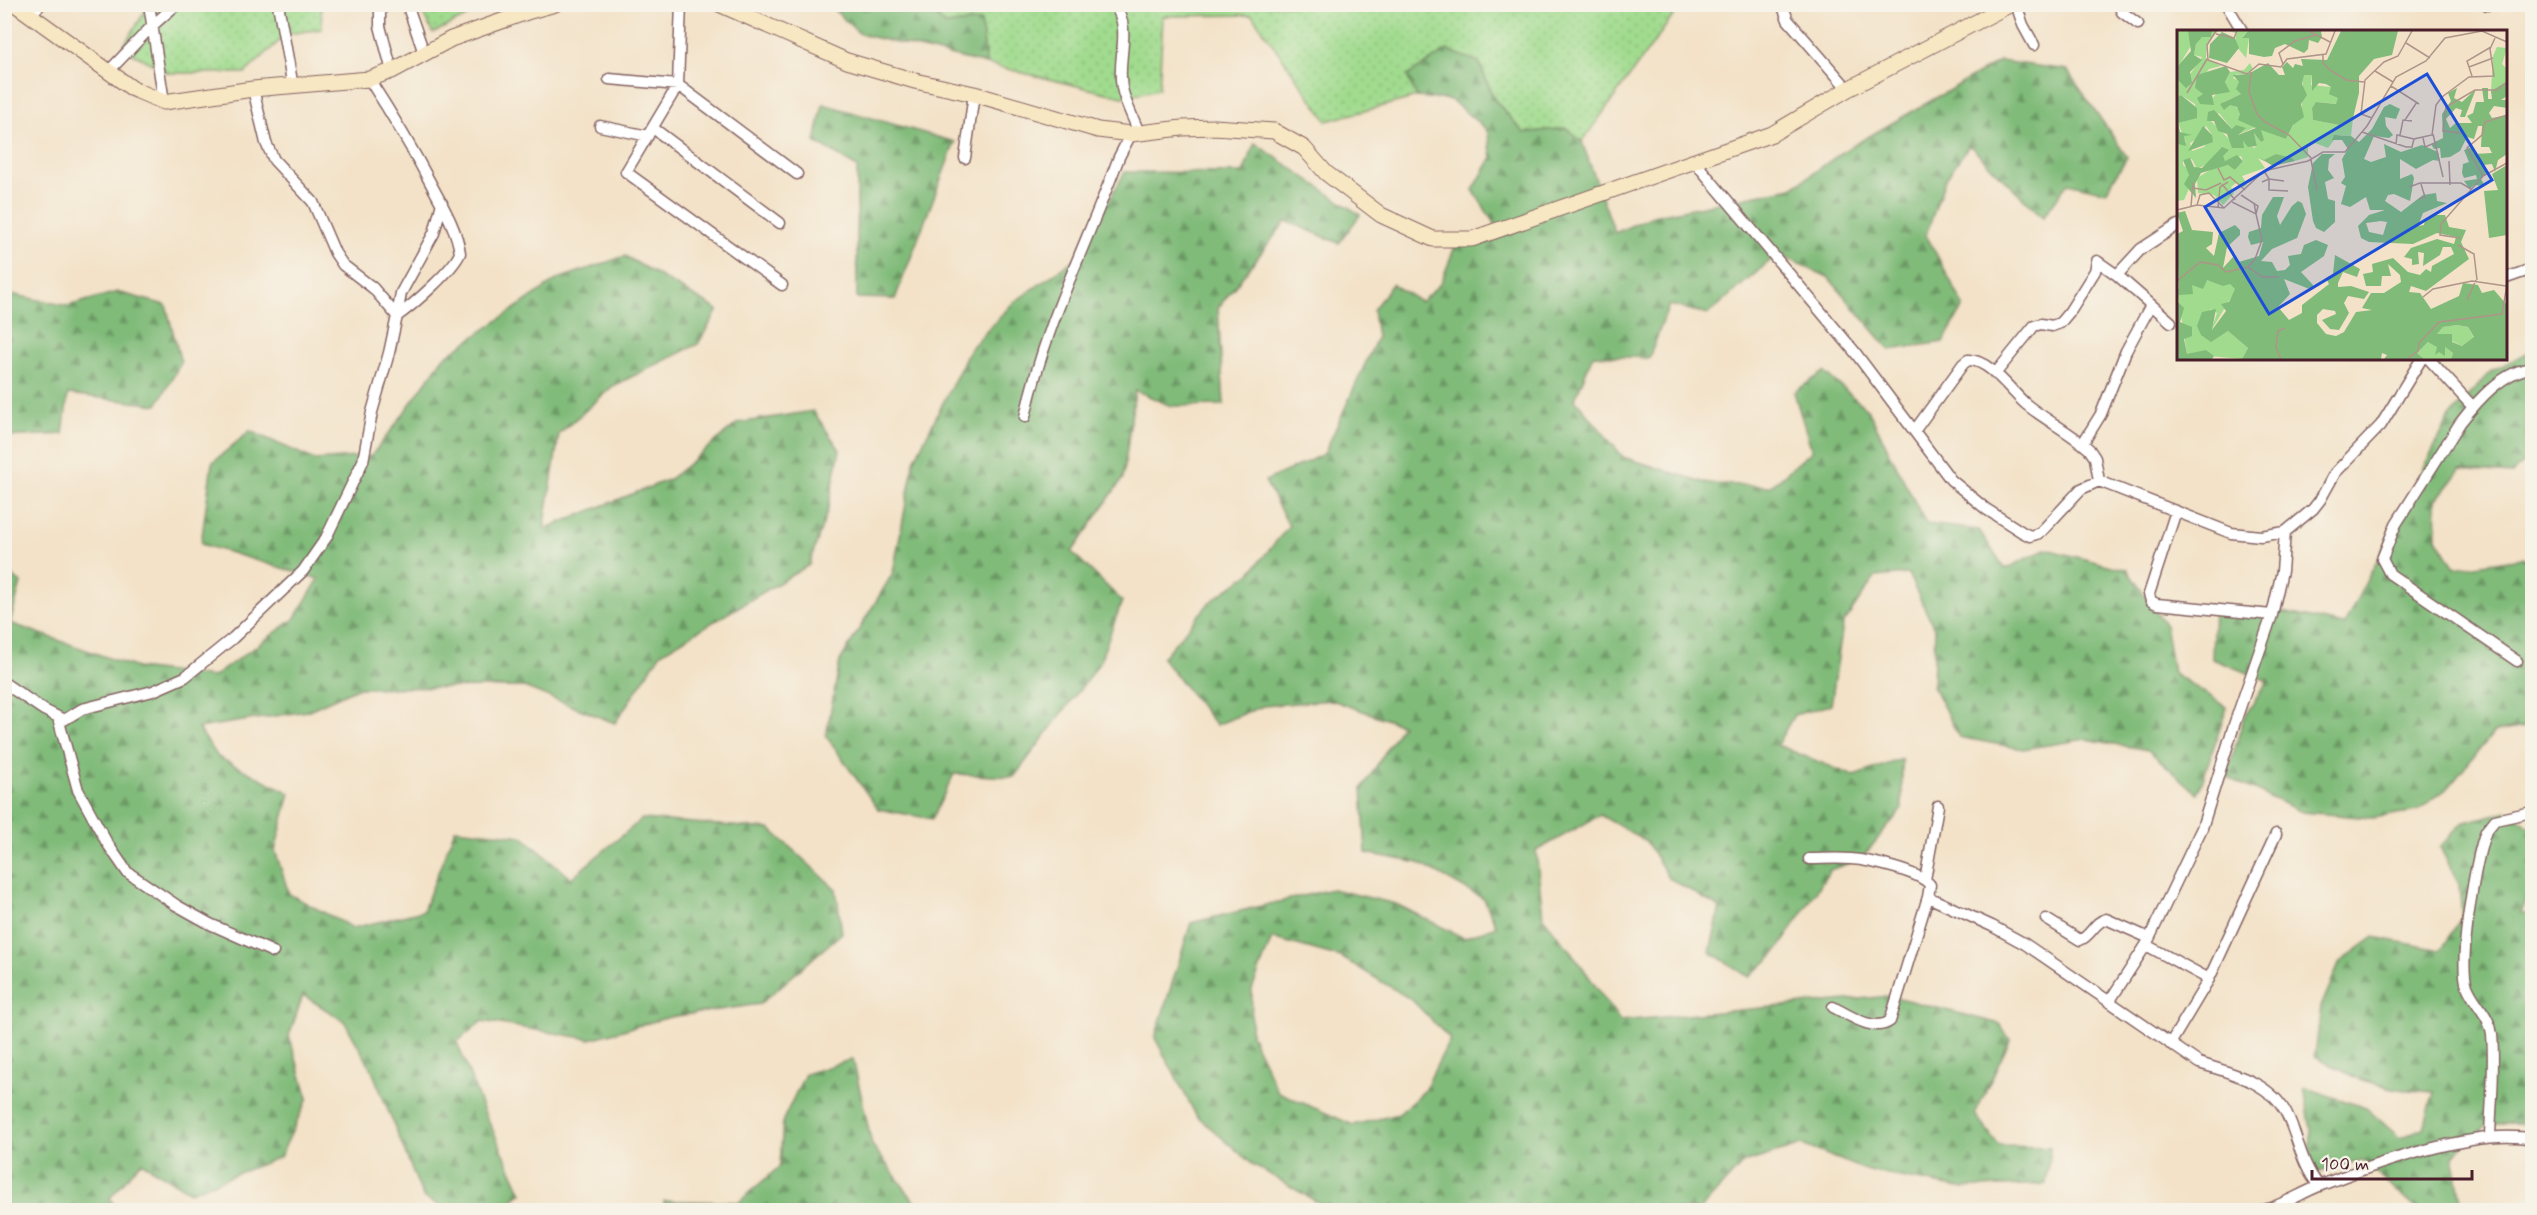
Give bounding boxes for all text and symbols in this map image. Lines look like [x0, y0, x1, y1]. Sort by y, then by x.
inset map [2177, 30, 2507, 360]
scale bar [2312, 1143, 2472, 1181]
text: 100 m [2321, 1153, 2369, 1177]

